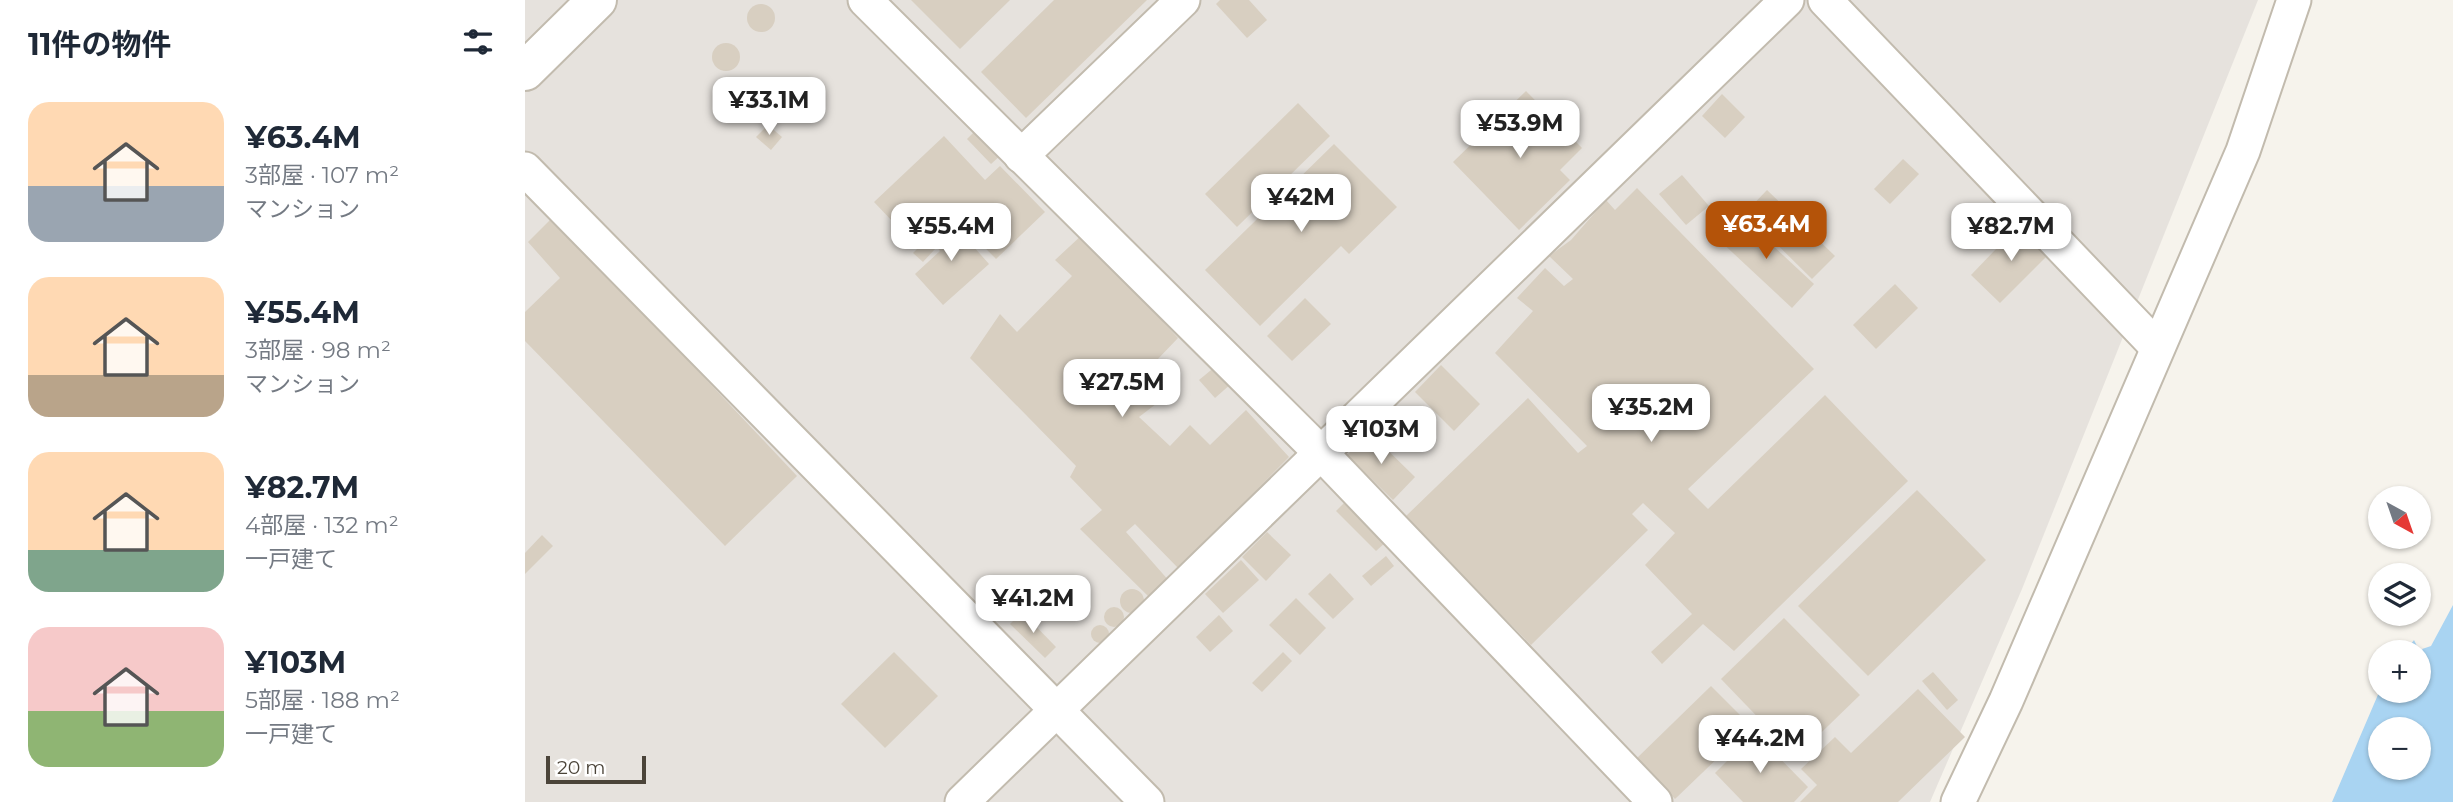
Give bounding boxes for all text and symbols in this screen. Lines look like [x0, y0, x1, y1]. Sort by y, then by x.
icon: filters [459, 23, 497, 61]
text: 11件の物件 [28, 26, 172, 63]
pin: ¥33.1M [712, 78, 826, 137]
text: ¥33.1M [729, 86, 809, 114]
pin: ¥53.9M [1463, 100, 1577, 160]
text: ¥53.9M [1477, 109, 1563, 137]
text: ¥63.4M [245, 119, 361, 156]
icon: home [84, 130, 168, 214]
text: 3部屋 · 107 m² [245, 161, 399, 189]
pin: ¥42M [1260, 174, 1342, 234]
text: ¥42M [1267, 183, 1335, 211]
text: マンション [245, 195, 360, 223]
pin: ¥63.4M [1709, 202, 1823, 261]
pin: ¥55.4M [894, 204, 1008, 263]
pin: ¥82.7M [1954, 204, 2068, 263]
text: ¥63.4M [1722, 210, 1810, 238]
text: ¥55.4M [907, 212, 995, 240]
text: ¥82.7M [1967, 212, 2055, 240]
text: ¥55.4M [245, 294, 360, 331]
icon: home [84, 305, 168, 389]
text: 3部屋 · 98 m² [245, 336, 391, 364]
pin: ¥27.5M [1065, 360, 1179, 419]
text: ¥27.5M [1079, 368, 1165, 396]
text: マンション [245, 370, 360, 398]
pin: ¥35.2M [1594, 384, 1708, 444]
text: ¥35.2M [1608, 393, 1694, 421]
pin: ¥103M [1332, 406, 1430, 466]
text: ¥103M [1342, 415, 1420, 443]
text: ¥82.7M [245, 469, 359, 506]
icon: home [84, 480, 168, 564]
north arrow [2368, 486, 2431, 550]
map controls [2368, 486, 2431, 780]
text: 4部屋 · 132 m² [245, 511, 399, 539]
text: 一戸建て [245, 545, 337, 573]
button: layers [2368, 563, 2431, 626]
pin: ¥41.2M [976, 576, 1090, 635]
text: ¥41.2M [992, 584, 1074, 612]
button: + [2368, 640, 2431, 703]
text: ¥103M [245, 644, 346, 681]
icon: home [84, 655, 168, 739]
text: 5部屋 · 188 m² [245, 686, 400, 714]
pin: ¥44.2M [1703, 716, 1817, 775]
button: − [2368, 717, 2431, 780]
text: 一戸建て [245, 720, 337, 748]
text: ¥44.2M [1715, 724, 1805, 752]
scale bar [546, 753, 646, 785]
text: 20 m [557, 756, 605, 779]

